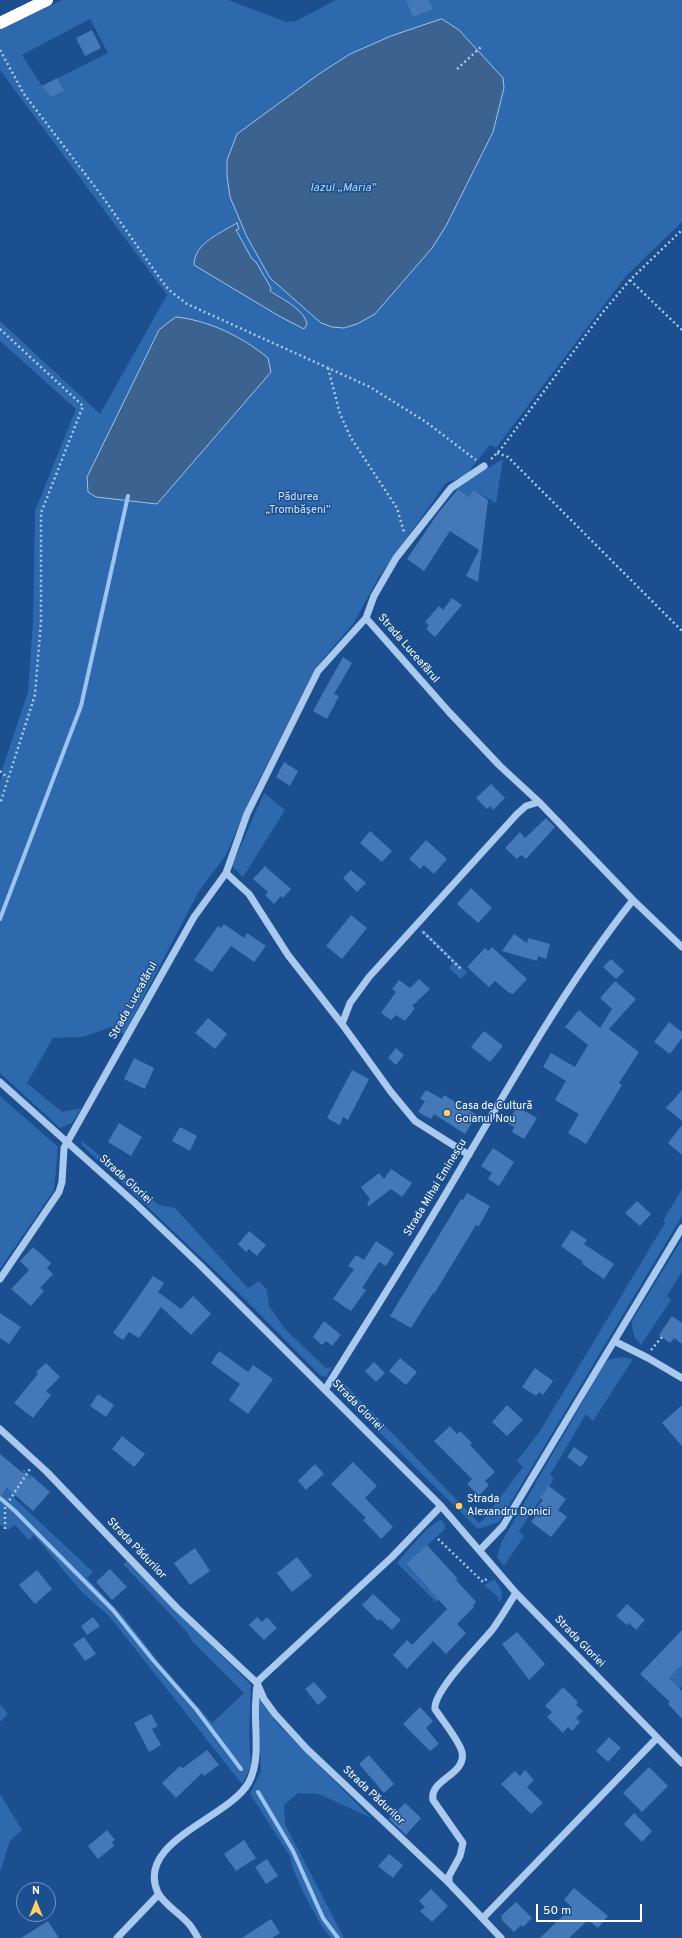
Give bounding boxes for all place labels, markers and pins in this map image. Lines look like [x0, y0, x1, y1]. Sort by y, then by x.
place label: Casa de Cultură Goianul Nou [455, 1100, 532, 1126]
marker: Casa de Cultură Goianul Nou [442, 1108, 452, 1118]
place label: Strada Alexandru Donici [467, 1493, 551, 1519]
marker: Strada Alexandru Donici [454, 1501, 464, 1511]

